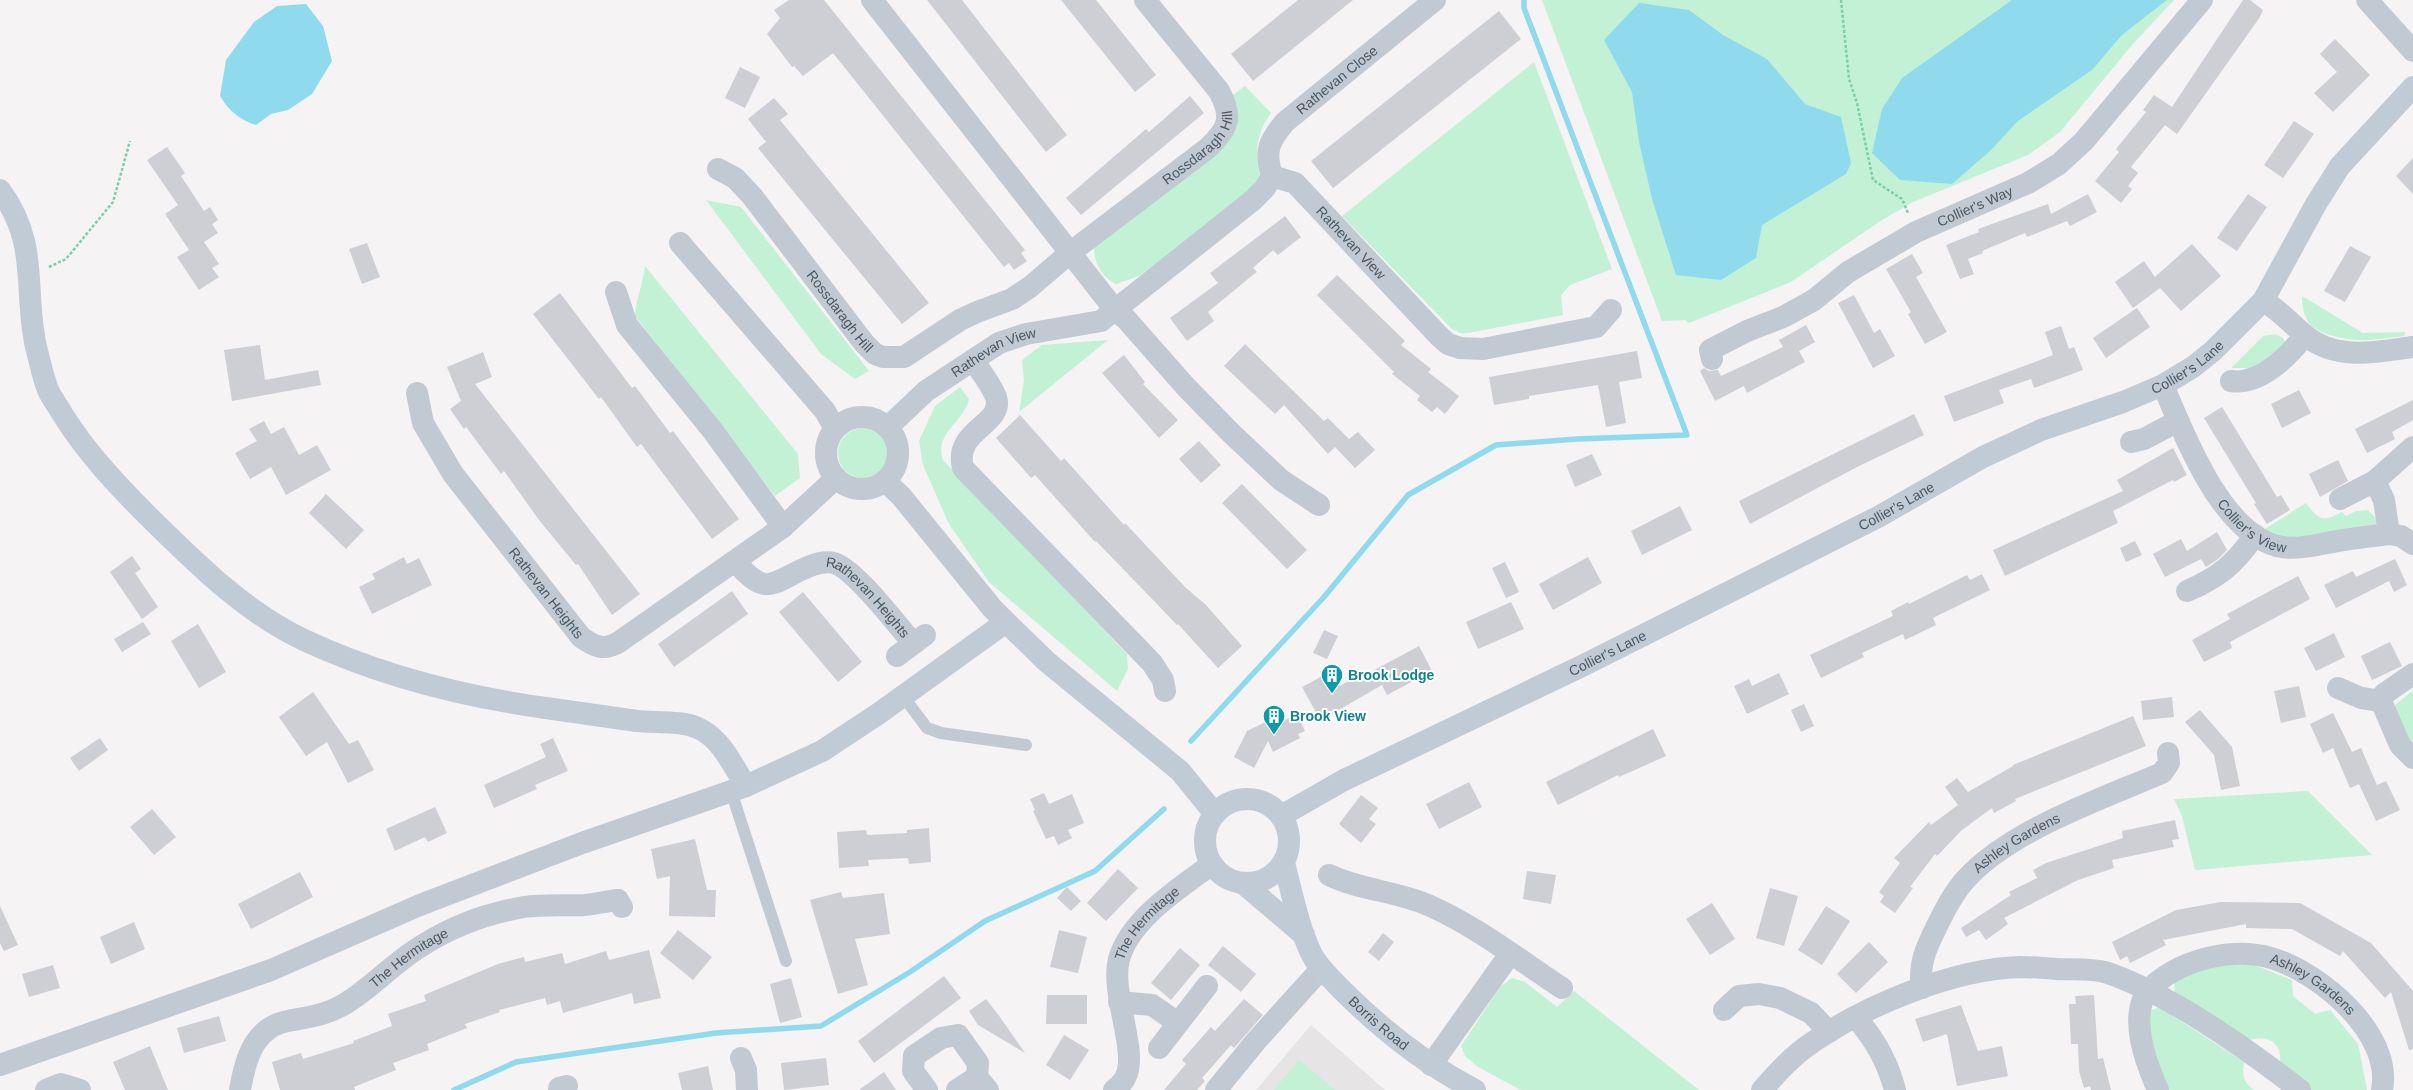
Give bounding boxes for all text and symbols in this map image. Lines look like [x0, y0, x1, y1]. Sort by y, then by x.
street label: Rathevan Close [1293, 42, 1381, 118]
street label: Rossdaragh Hill [1159, 110, 1235, 188]
street label: Collier's Way [1935, 183, 2015, 230]
street label: Rathevan View [1313, 203, 1390, 283]
street label: Rossdaragh Hill [804, 267, 877, 356]
street label: Rathevan View [948, 324, 1038, 380]
street label: Collier's Lane [2149, 337, 2227, 397]
street label: Collier's Lane [1856, 478, 1937, 534]
street label: Collier's View [2214, 496, 2289, 556]
street label: Rathevan Heights [506, 544, 587, 642]
street label: Rathevan Heights [825, 554, 913, 641]
street label: Collier's Lane [1566, 627, 1649, 679]
building icon: Brook Lodge [1319, 662, 1345, 695]
place label: Brook Lodge [1348, 667, 1435, 683]
building icon: Brook View [1261, 703, 1287, 736]
place label: Brook View [1290, 708, 1366, 724]
street label: Ashley Gardens [1970, 810, 2062, 876]
street label: The Hermitage [1111, 883, 1182, 962]
street label: The Hermitage [366, 924, 451, 991]
street label: Ashley Gardens [2268, 950, 2359, 1018]
street label: Borris Road [1345, 993, 1412, 1053]

